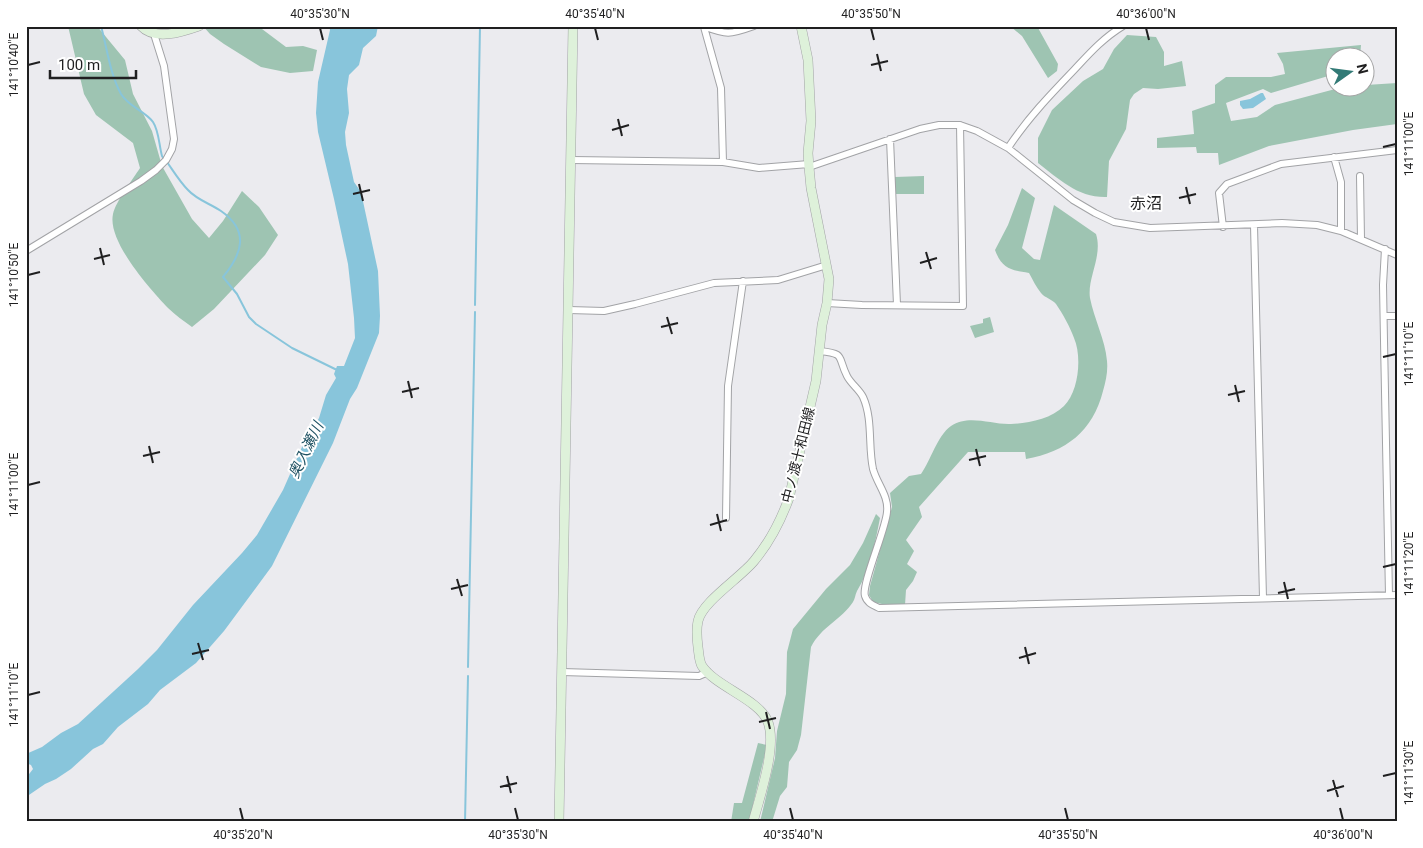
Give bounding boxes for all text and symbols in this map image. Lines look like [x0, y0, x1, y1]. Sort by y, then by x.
text: 40°35'30"N [290, 7, 350, 21]
text: 40°35'40"N [565, 7, 625, 21]
text: 40°35'50"N [841, 7, 901, 21]
text: 40°36'00"N [1116, 7, 1176, 21]
text: 141°10'40"E [7, 33, 21, 97]
scale bar [50, 48, 136, 80]
north arrow [1326, 48, 1376, 98]
text: 100 m [58, 56, 100, 74]
text: N [1354, 62, 1372, 76]
text: 141°11'00"E [1402, 112, 1416, 176]
district label: 赤沼 [1130, 194, 1162, 213]
text: 141°10'50"E [7, 243, 21, 307]
text: 141°11'10"E [1402, 322, 1416, 386]
street label: 中ノ渡十和田線 [778, 406, 818, 504]
water label: 奥入瀬川 [285, 417, 328, 481]
text: 141°11'00"E [7, 453, 21, 517]
text: 141°11'20"E [1402, 532, 1416, 596]
text: 141°11'10"E [7, 663, 21, 727]
text: 141°11'30"E [1402, 741, 1416, 805]
text: 40°35'20"N [213, 828, 273, 842]
text: 40°35'30"N [488, 828, 548, 842]
text: 40°35'40"N [763, 828, 823, 842]
text: 40°35'50"N [1038, 828, 1098, 842]
text: 40°36'00"N [1313, 828, 1373, 842]

